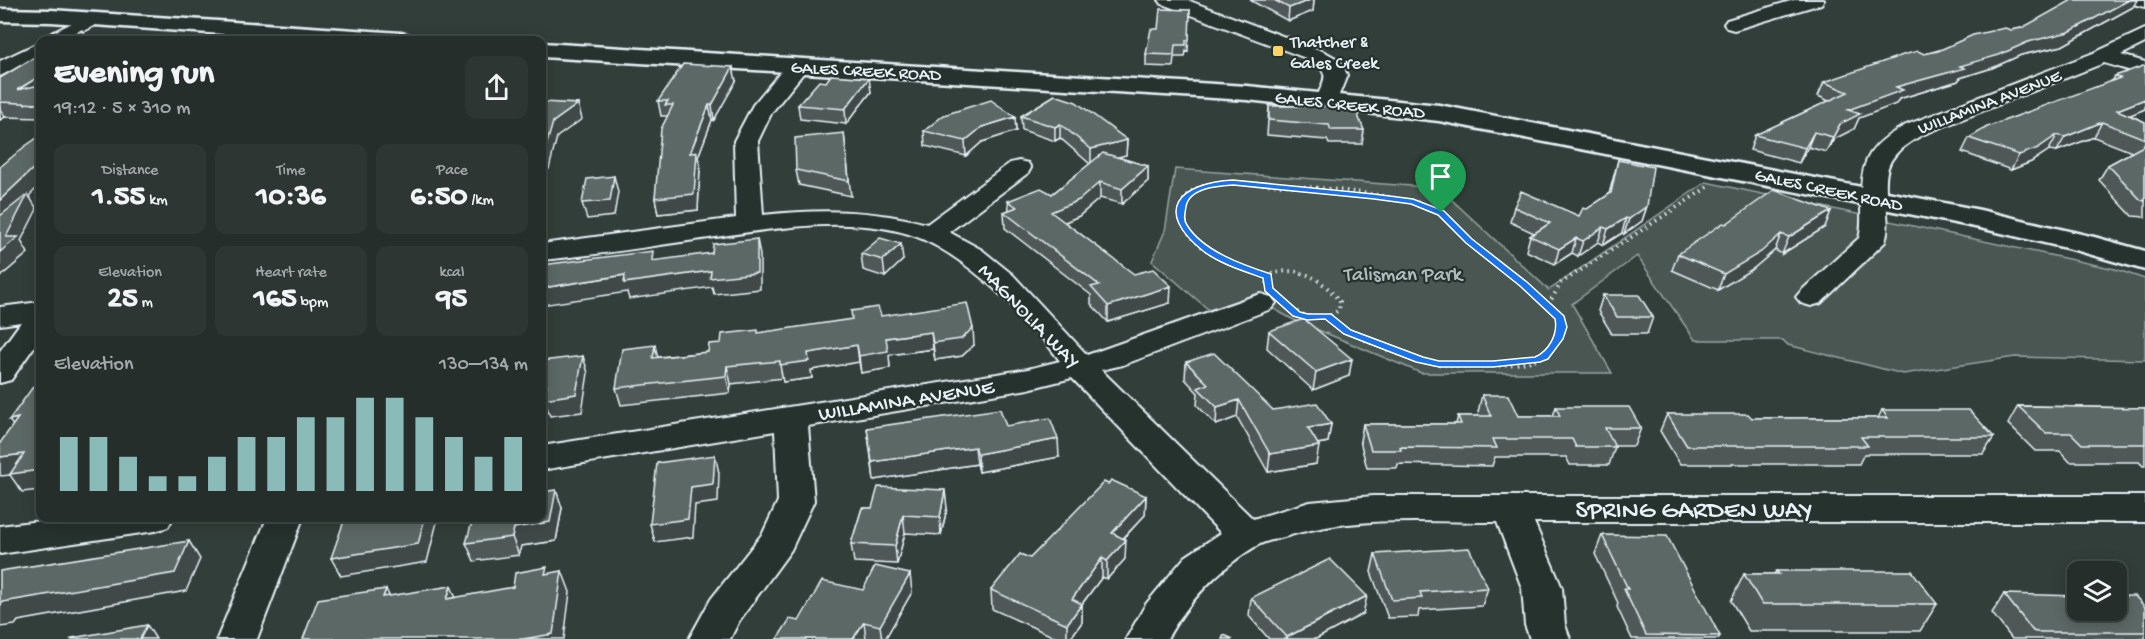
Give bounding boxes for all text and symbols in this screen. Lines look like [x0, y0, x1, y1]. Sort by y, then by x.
place label: Thatcher & Gales Creek [1289, 33, 1380, 75]
marker: Thatcher & Gales Creek [1271, 44, 1285, 58]
text: Evening run [54, 56, 214, 94]
button: share [465, 56, 528, 119]
street label: GALES CREEK ROAD [790, 58, 942, 87]
street label: WILLAMINA AVENUE [1915, 66, 2065, 140]
street label: GALES CREEK ROAD [1274, 88, 1426, 125]
text: 19:12 · 5 × 310 m [54, 98, 190, 121]
pin [1415, 151, 1466, 213]
icon: arrive [1424, 160, 1457, 193]
text: Distance [102, 162, 158, 181]
text: Time [276, 162, 306, 181]
text: Pace [436, 162, 468, 181]
street label: GALES CREEK ROAD [1753, 165, 1905, 217]
text: 1.55 [92, 181, 145, 216]
text: 10:36 [256, 181, 326, 216]
text: 6:50 [410, 181, 468, 216]
text: km [145, 192, 168, 211]
text: /km [468, 192, 494, 211]
street label: MAGNOLIA WAY [971, 260, 1084, 375]
text: Elevation [98, 264, 162, 283]
text: Heart rate [255, 264, 327, 283]
text: kcal [440, 264, 464, 283]
park label: Talisman Park [1343, 264, 1465, 289]
text: 25 [107, 283, 138, 318]
text: 165 [254, 283, 297, 318]
text: 95 [437, 283, 467, 318]
text: m [138, 294, 153, 313]
text: bpm [297, 294, 328, 313]
text: Elevation [54, 354, 134, 377]
text: 130–134 m [439, 354, 528, 377]
street label: WILLAMINA AVENUE [817, 376, 997, 429]
street label: SPRING GARDEN WAY [1576, 497, 1812, 528]
map controls [2067, 561, 2127, 621]
button: layers [2067, 561, 2127, 621]

